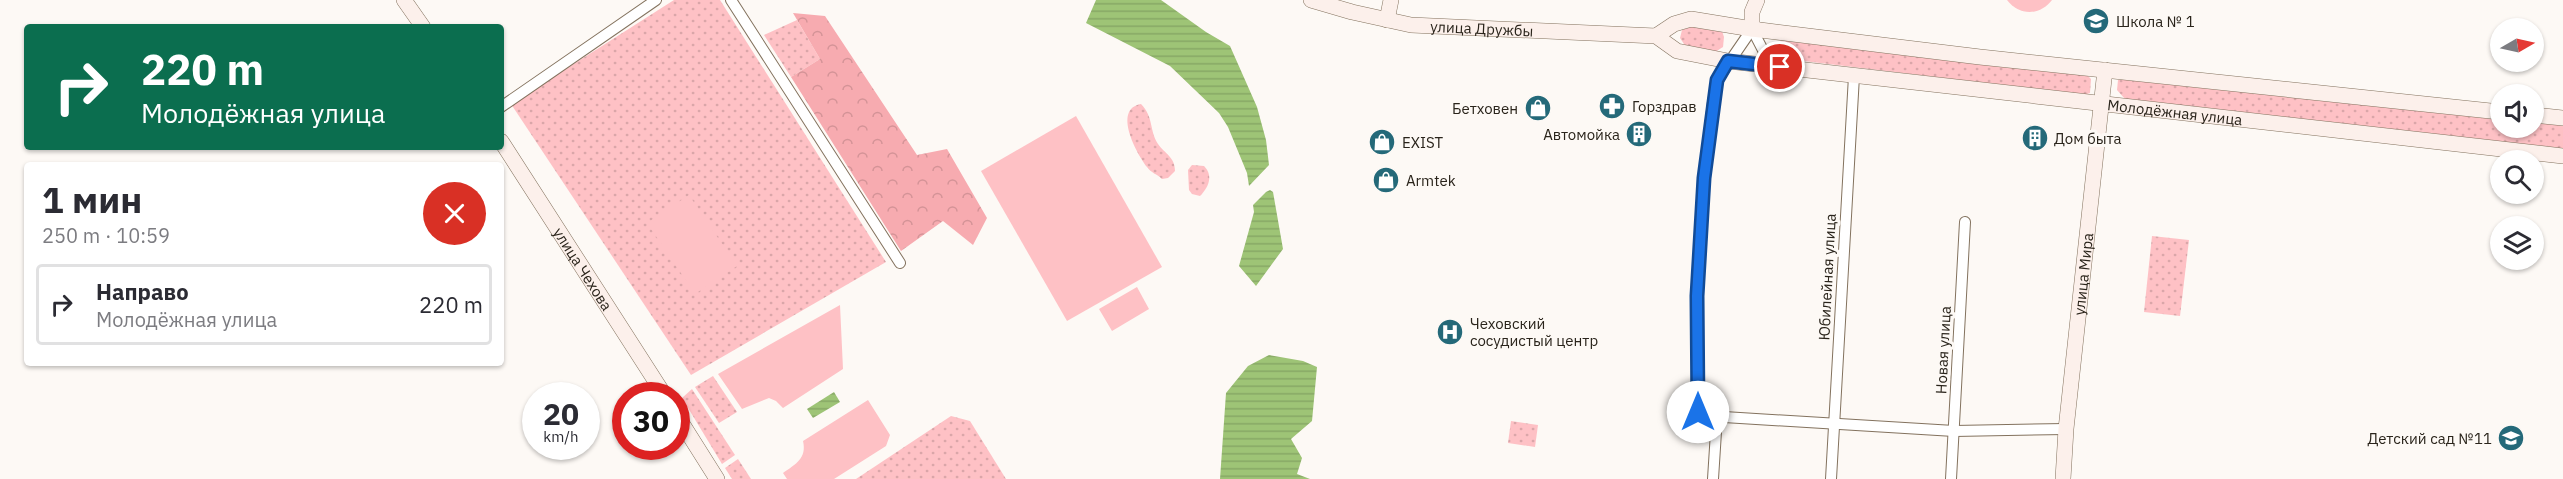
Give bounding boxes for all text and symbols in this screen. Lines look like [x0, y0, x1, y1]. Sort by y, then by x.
school or university icon: Школа № 1 [2081, 6, 2111, 36]
place label: Школа № 1 [2116, 12, 2195, 31]
street label: улица Дружбы [1430, 16, 1534, 40]
north arrow [2490, 18, 2544, 72]
map controls [2490, 18, 2544, 270]
pin [1754, 41, 1805, 92]
text: 220 m [141, 42, 264, 97]
icon: right [42, 48, 120, 126]
icon: arrive [1763, 50, 1796, 83]
button: sound [2490, 84, 2544, 138]
pharmacy icon: Горздрав [1597, 91, 1627, 121]
shop icon: Бетховен [1523, 93, 1553, 123]
text: Молодёжная улица [141, 95, 386, 130]
street label: Молодёжная улица [2106, 95, 2244, 129]
place label: Горздрав [1632, 97, 1697, 116]
place label: Бетховен [1452, 99, 1518, 118]
building icon: Автомойка [1624, 119, 1654, 149]
building icon: Дом быта [2020, 123, 2050, 153]
place label: Автомойка [1543, 125, 1620, 144]
shop icon: EXIST [1367, 127, 1397, 157]
place label: Дом быта [2054, 129, 2121, 148]
place label: EXIST [1402, 133, 1443, 152]
button: search [2490, 150, 2544, 204]
shop icon: Armtek [1371, 165, 1401, 195]
place label: Armtek [1406, 171, 1456, 190]
text: 1 мин [42, 176, 142, 223]
button: close [423, 182, 486, 245]
street label: Юбилейная улица [1814, 213, 1840, 341]
button: layers [2490, 216, 2544, 270]
text: 250 m · 10:59 [42, 222, 170, 249]
street label: улица Чехова [550, 224, 617, 314]
street label: улица Мира [2069, 232, 2097, 316]
text: Направо [96, 277, 189, 306]
icon: right [45, 288, 78, 321]
text: 220 m [419, 290, 483, 319]
street label: Новая улица [1931, 305, 1955, 395]
text: Молодёжная улица [96, 306, 277, 333]
place label: Чеховский сосудистый центр [1470, 314, 1598, 350]
hospital icon: Чеховский сосудистый центр [1435, 317, 1465, 347]
position arrow [1666, 380, 1730, 444]
speed limit sign: 30 [612, 382, 690, 460]
text: 20 [543, 394, 579, 433]
school or university icon: Детский сад №11 [2496, 423, 2526, 453]
text: km/h [543, 427, 579, 446]
place label: Детский сад №11 [2367, 429, 2492, 448]

